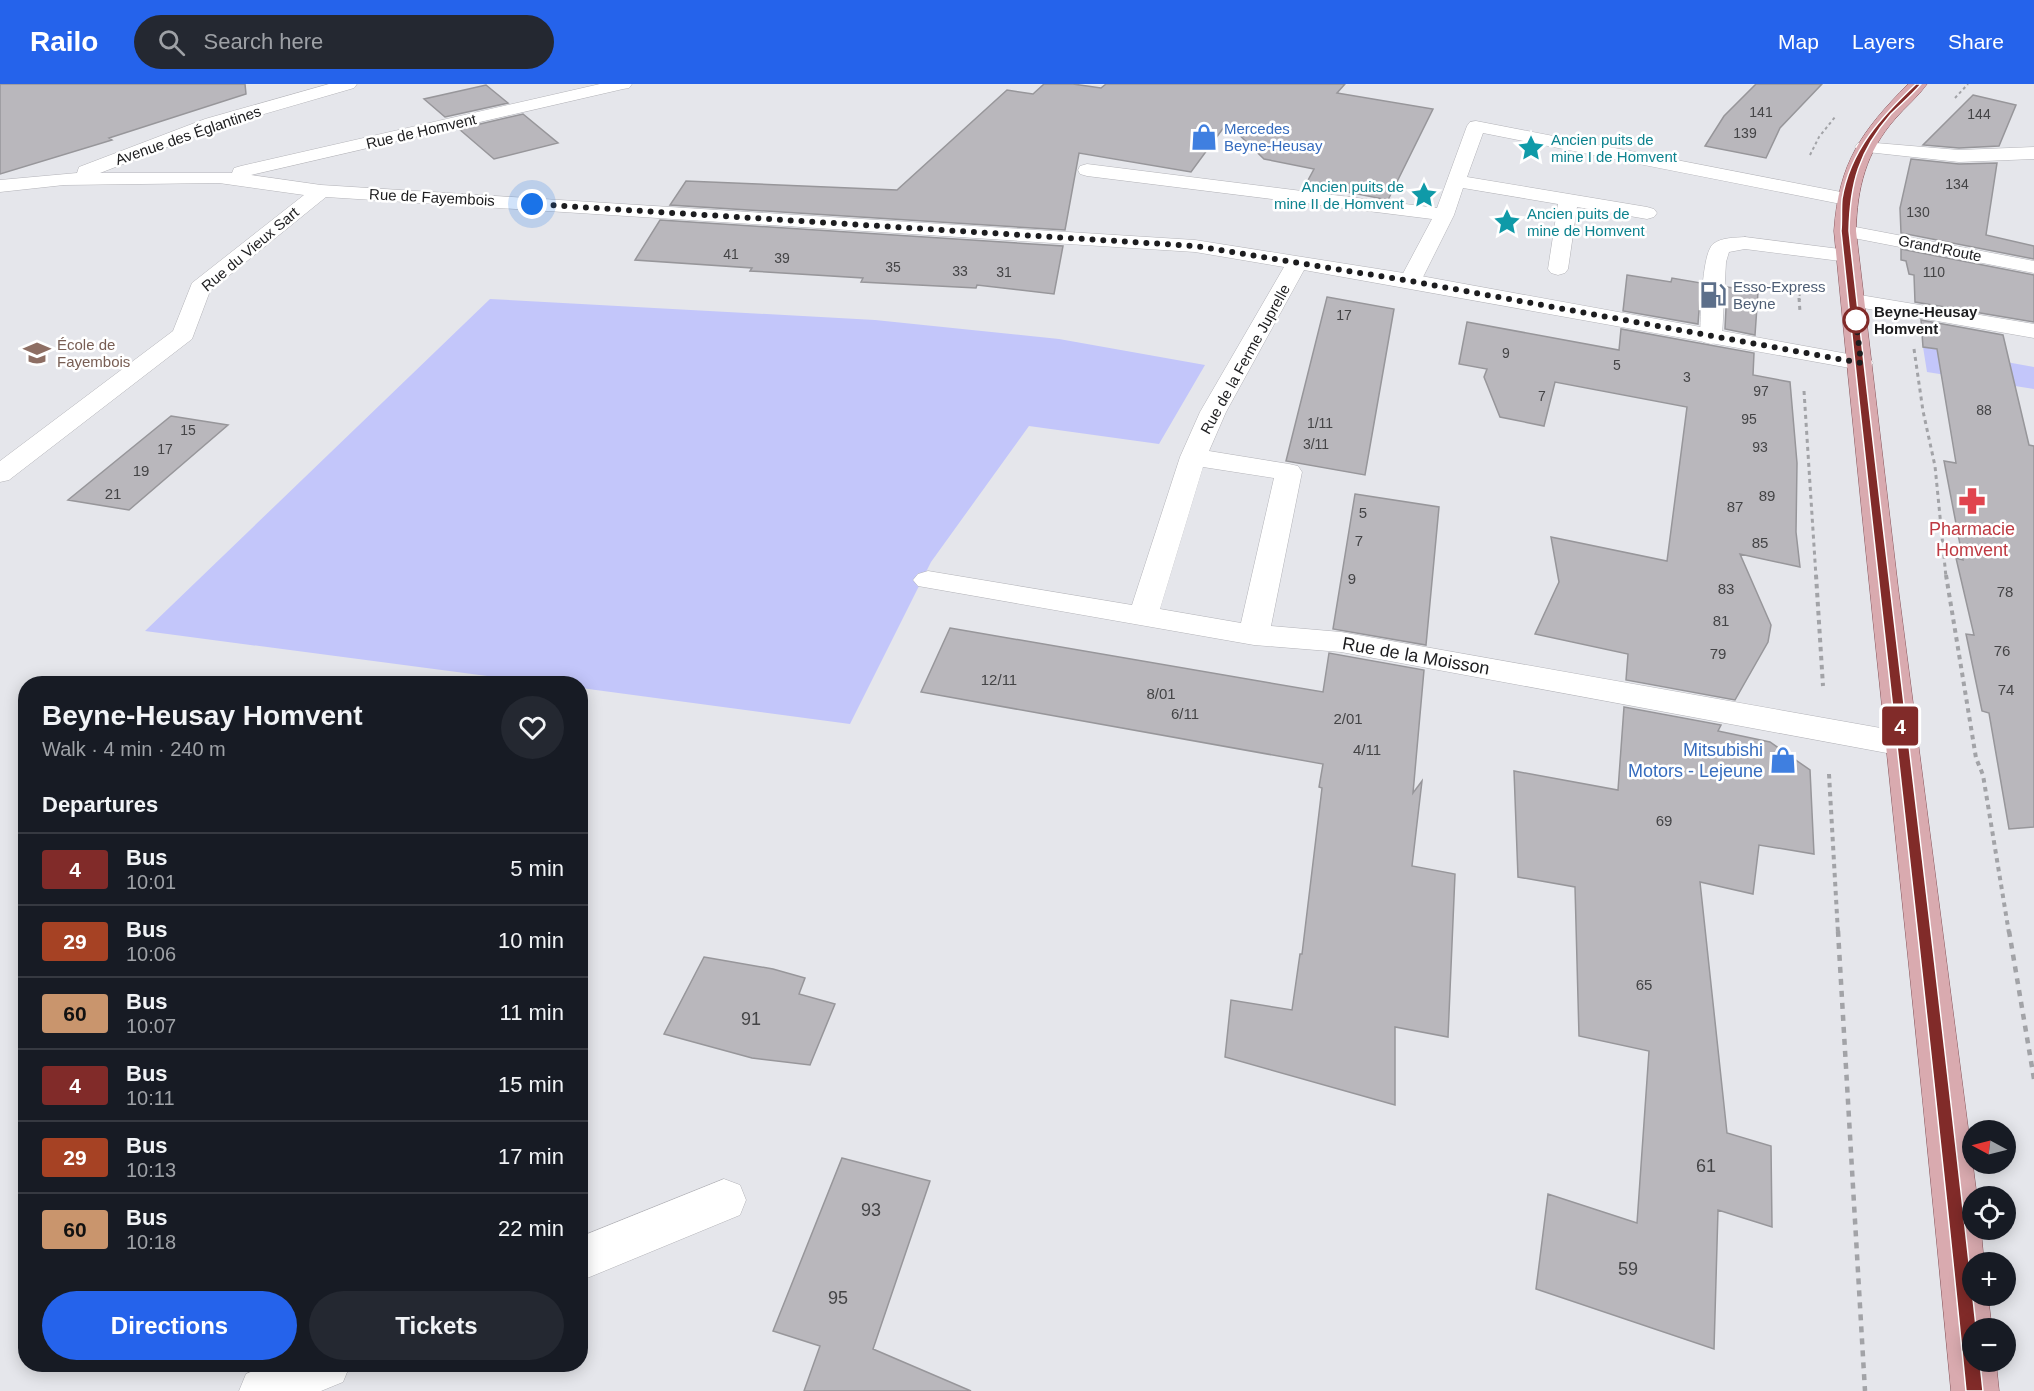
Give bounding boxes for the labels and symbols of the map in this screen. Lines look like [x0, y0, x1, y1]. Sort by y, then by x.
street label: Avenue des Églantines [113, 102, 263, 168]
house number: 141 [1749, 104, 1773, 120]
house number: 144 [1967, 106, 1991, 122]
street label: Rue de Homvent [364, 110, 479, 152]
place label: Mercedes Beyne-Heusay [1224, 120, 1323, 154]
shop icon: Mercedes Beyne-Heusay [1189, 122, 1219, 152]
house number: 139 [1733, 125, 1757, 141]
place label: Ancien puits de mine I de Homvent [1551, 131, 1678, 165]
place icon: Ancien puits de mine I de Homvent [1516, 133, 1546, 163]
house number: 134 [1945, 176, 1969, 192]
place label: Ancien puits de mine II de Homvent [1274, 178, 1405, 212]
place icon: Ancien puits de mine II de Homvent [1409, 180, 1439, 210]
street label: Rue de Fayembois [369, 185, 495, 209]
your location [517, 189, 547, 219]
street label: Rue du Vieux Sart [198, 203, 303, 295]
house number: 130 [1906, 204, 1930, 220]
place label: Ancien puits de mine de Homvent [1527, 205, 1645, 239]
place icon: Ancien puits de mine de Homvent [1492, 207, 1522, 237]
street label: Grand'Route [1897, 232, 1983, 264]
house number: 41 [723, 246, 739, 262]
house number: 39 [774, 250, 790, 266]
house number: 35 [885, 259, 901, 275]
house number: 33 [952, 263, 968, 279]
house number: 31 [996, 264, 1012, 280]
house number: 110 [1923, 264, 1945, 280]
place label: Esso-Express Beyne [1733, 278, 1826, 312]
fuel station icon: Esso-Express Beyne [1698, 280, 1728, 310]
street label: Rue de la Ferme Juprelle [1197, 281, 1293, 437]
place label: Beyne-Heusay Homvent [1874, 303, 1978, 337]
house number: 17 [1336, 307, 1352, 323]
marker: Beyne-Heusay Homvent [1843, 307, 1869, 333]
place label: École de Fayembois [57, 336, 130, 370]
school or university icon: École de Fayembois [22, 338, 52, 368]
house number: 9 [1502, 345, 1510, 361]
house number: 5 [1613, 357, 1621, 373]
house number: 3 [1683, 369, 1691, 385]
house number: 97 [1753, 383, 1769, 399]
house number: 7 [1538, 388, 1546, 404]
house number: 88 [1976, 402, 1992, 418]
house number: 95 [1741, 411, 1757, 427]
house number: 1/11 [1307, 415, 1333, 431]
house number: 15 [180, 422, 196, 438]
house number: 3/11 [1303, 436, 1329, 452]
house number: 93 [1752, 439, 1768, 455]
house number: 17 [157, 441, 173, 457]
house number: 19 [133, 462, 149, 479]
house number: 21 [105, 485, 121, 502]
pharmacy icon: Pharmacie Homvent [1957, 486, 1987, 516]
house number: 89 [1759, 487, 1775, 504]
house number: 87 [1727, 498, 1743, 515]
house number: 5 [1359, 504, 1367, 521]
place label: Pharmacie Homvent [1929, 519, 2015, 560]
house number: 7 [1355, 532, 1363, 549]
house number: 85 [1752, 534, 1768, 551]
house number: 9 [1348, 570, 1356, 587]
house number: 83 [1718, 580, 1734, 597]
house number: 78 [1997, 583, 2013, 600]
house number: 81 [1713, 612, 1729, 629]
street label: Rue de la Moisson [1341, 633, 1491, 679]
house number: 76 [1994, 642, 2010, 659]
house number: 79 [1710, 645, 1726, 662]
house number: 12/11 [981, 671, 1017, 688]
house number: 74 [1998, 681, 2014, 698]
house number: 8/01 [1146, 685, 1176, 702]
house number: 6/11 [1171, 705, 1199, 722]
line badge: 4 [1880, 706, 1920, 746]
house number: 2/01 [1333, 710, 1363, 727]
place label: Mitsubishi Motors - Lejeune [1628, 740, 1763, 781]
house number: 4/11 [1353, 741, 1381, 758]
shop icon: Mitsubishi Motors - Lejeune [1768, 745, 1798, 775]
house number: 69 [1656, 812, 1672, 829]
house number: 65 [1636, 976, 1652, 993]
house number: 91 [741, 1009, 761, 1029]
north arrow [1962, 1120, 2016, 1174]
house number: 61 [1696, 1156, 1716, 1176]
house number: 93 [861, 1200, 881, 1220]
house number: 59 [1618, 1259, 1638, 1279]
house number: 95 [828, 1288, 848, 1308]

